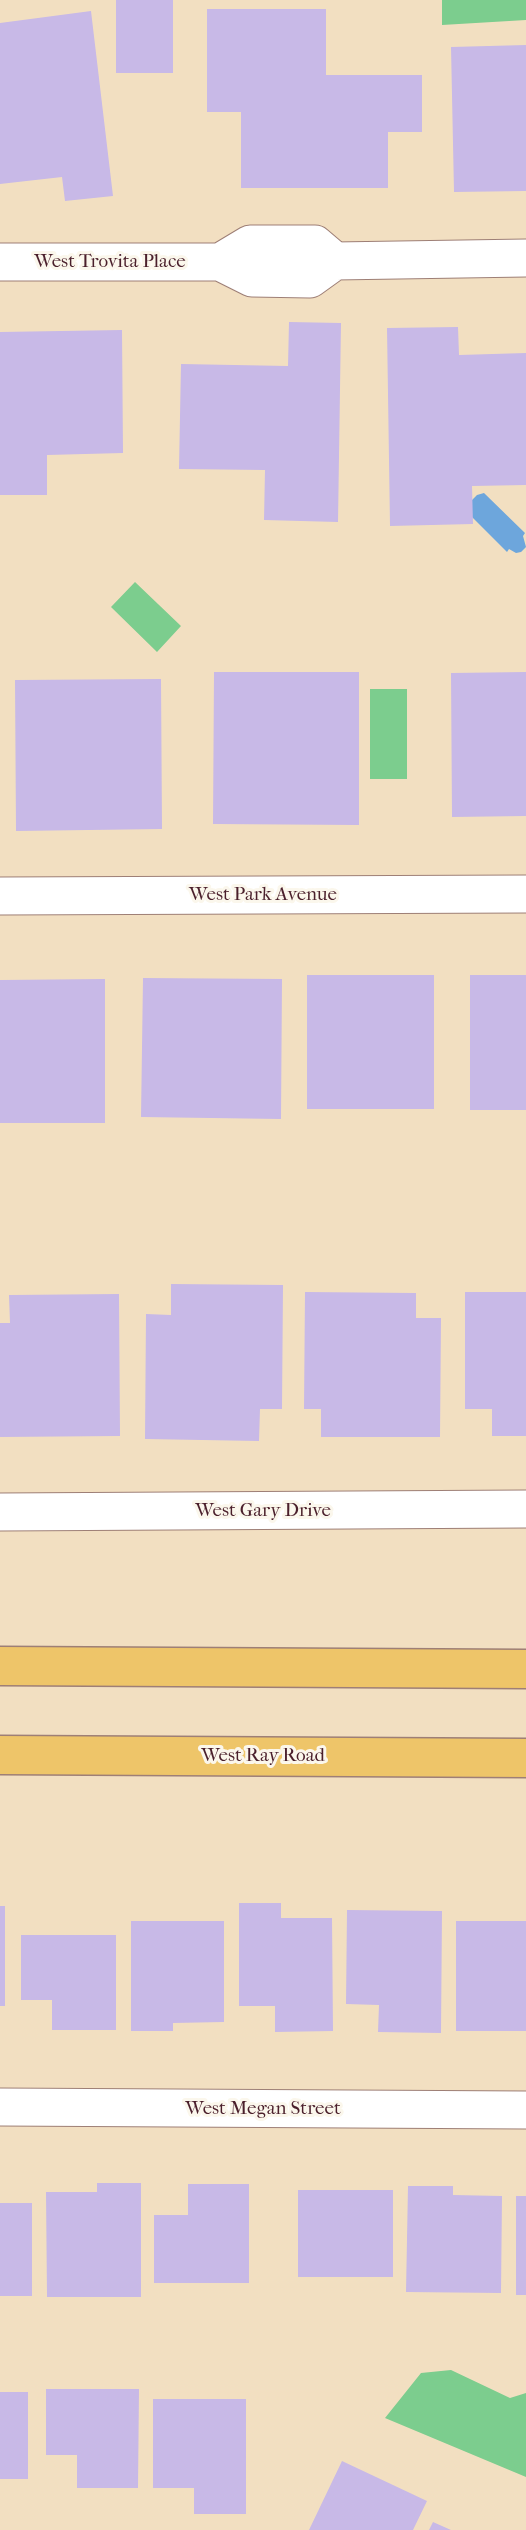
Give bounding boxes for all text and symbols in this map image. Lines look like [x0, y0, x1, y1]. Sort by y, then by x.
street label: West Trovita Place [34, 251, 186, 273]
street label: West Park Avenue [189, 884, 337, 906]
street label: West Gary Drive [195, 1500, 331, 1522]
street label: West Ray Road [201, 1745, 325, 1767]
street label: West Megan Street [185, 2098, 341, 2120]

